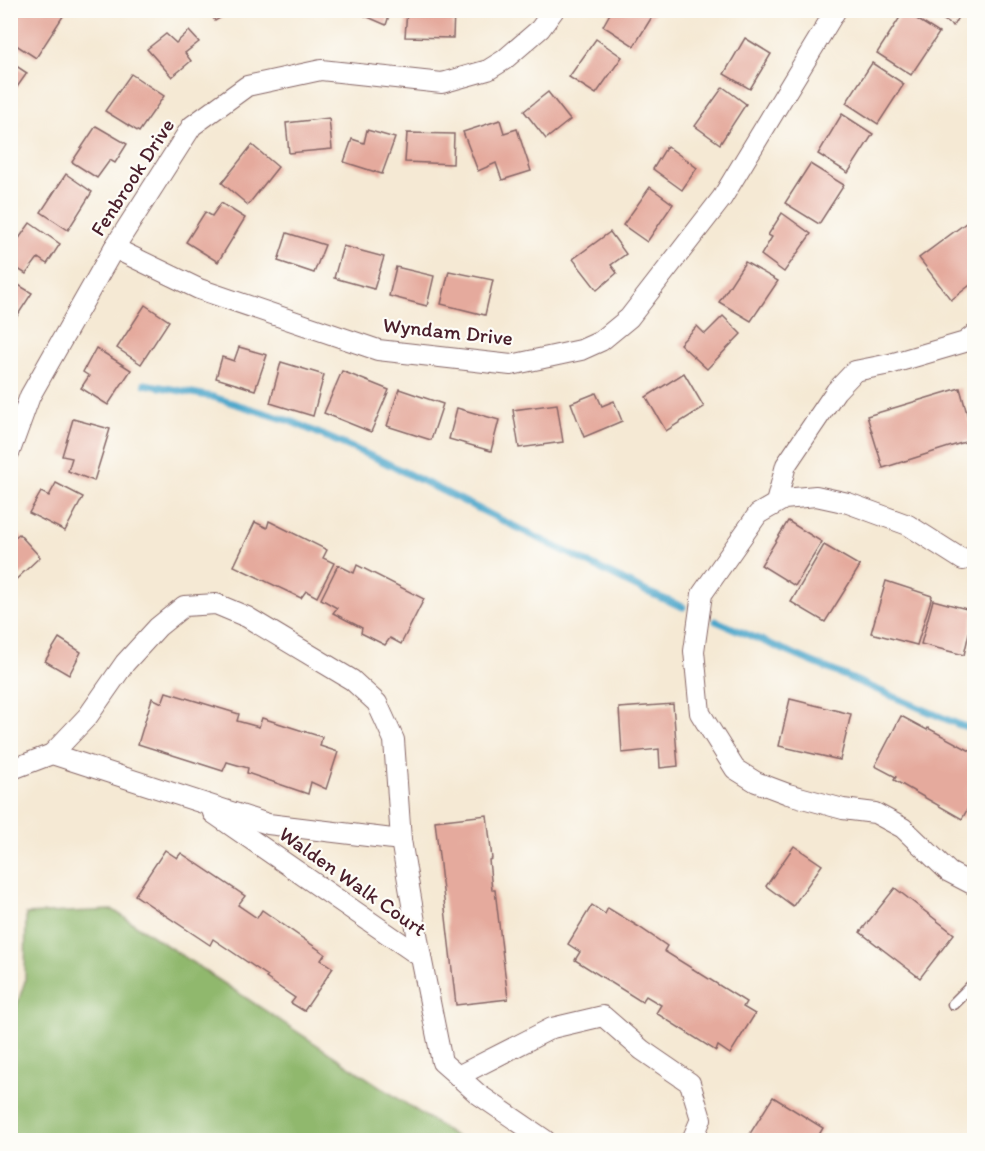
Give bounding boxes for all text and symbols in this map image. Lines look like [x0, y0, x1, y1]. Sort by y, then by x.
street label: Fenbrook Drive [85, 114, 179, 240]
street label: Wyndam Drive [382, 312, 514, 350]
street label: Walden Walk Court [275, 821, 432, 941]

